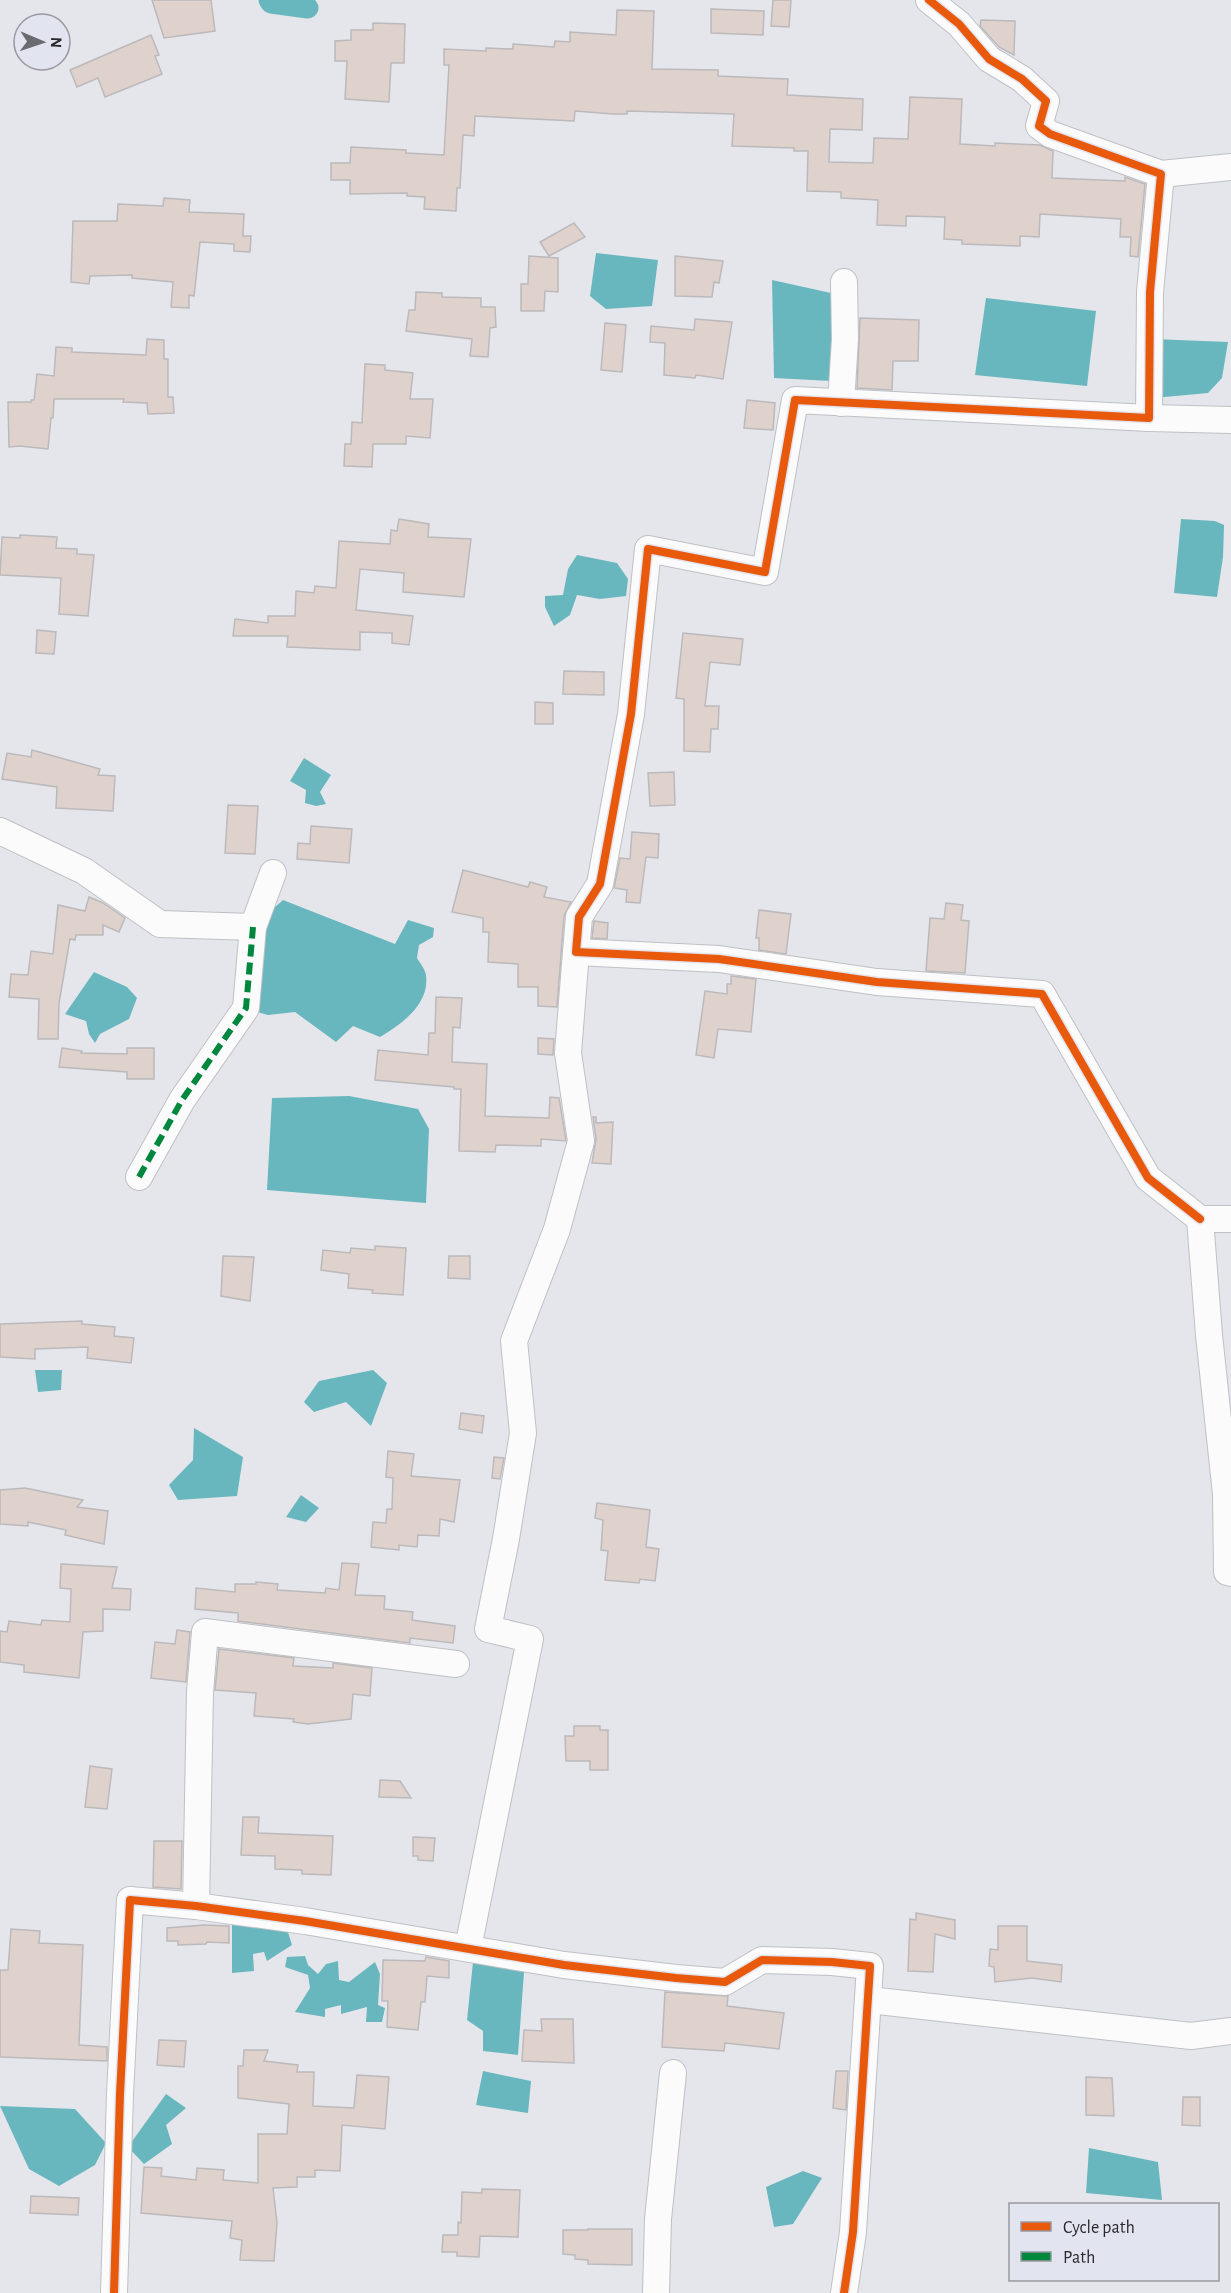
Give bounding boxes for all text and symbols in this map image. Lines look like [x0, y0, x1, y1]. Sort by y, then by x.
north arrow [12, 12, 72, 72]
text: N [48, 37, 64, 48]
legend [1009, 2203, 1219, 2281]
text: Cycle path [1063, 2219, 1135, 2237]
text: Path [1063, 2249, 1095, 2267]

